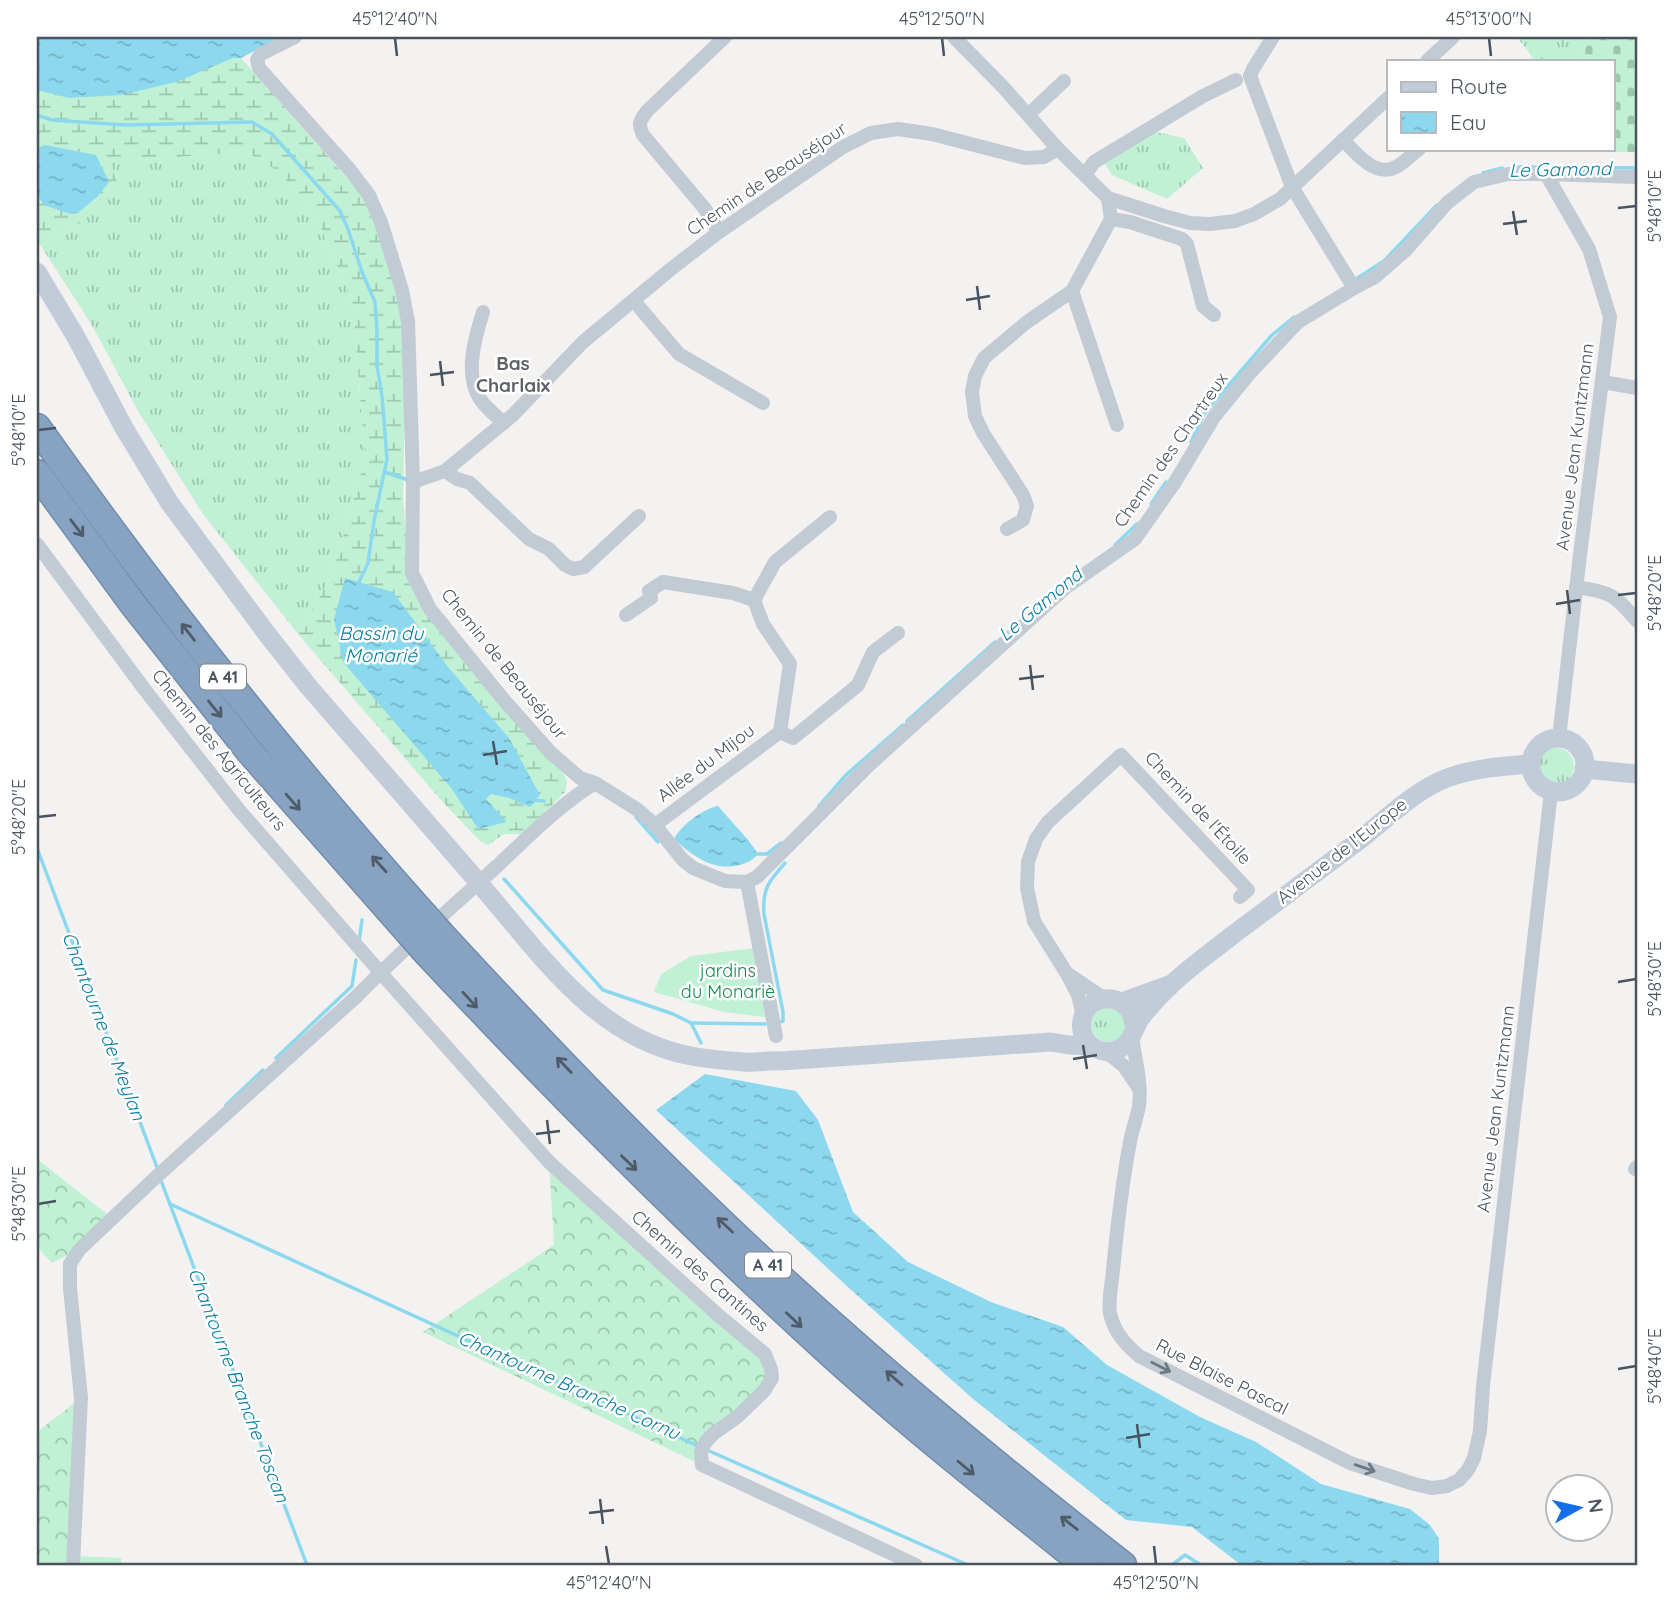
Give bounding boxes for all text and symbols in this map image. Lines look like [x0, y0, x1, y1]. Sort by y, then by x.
text: 45°12'40"N [352, 7, 438, 30]
text: 45°12'50"N [899, 7, 985, 30]
text: 45°13'00"N [1446, 7, 1532, 30]
legend [1387, 60, 1614, 150]
text: Route [1450, 73, 1507, 99]
text: Eau [1450, 109, 1486, 135]
street label: Chemin de Beauséjour [682, 116, 851, 241]
water label: Le Gamond [1509, 156, 1614, 182]
text: 5°48'10"E [1643, 170, 1666, 242]
street label: Avenue Jean Kuntzmann [1550, 342, 1599, 552]
district label: Bas Charlaix [476, 351, 550, 397]
street label: Chemin des Chartreux [1108, 368, 1233, 532]
text: 5°48'10"E [7, 394, 30, 466]
one-way arrow [70, 518, 84, 537]
text: 5°48'20"E [1643, 555, 1666, 631]
water label: Le Gamond [993, 560, 1089, 646]
street label: Chemin de Beauséjour [436, 583, 573, 744]
water label: Bassin du Monarié [339, 621, 424, 667]
one-way arrow [180, 623, 195, 641]
street label: Chemin des Agriculteurs [147, 664, 292, 835]
road number: A 41 [200, 664, 246, 690]
one-way arrow [207, 699, 223, 717]
street label: Allée du Mijou [652, 718, 759, 807]
street label: Chemin de l'Étoile [1140, 746, 1257, 869]
text: 5°48'20"E [7, 779, 30, 855]
one-way arrow [285, 793, 302, 810]
street label: Avenue de l'Europe [1272, 793, 1411, 909]
one-way arrow [371, 855, 387, 873]
water label: Chantourne de Meylan [57, 928, 151, 1125]
text: 5°48'30"E [1643, 941, 1666, 1017]
park label: jardins du Monariè [681, 959, 775, 1003]
one-way arrow [462, 991, 479, 1008]
street label: Avenue Jean Kuntzmann [1471, 1004, 1520, 1214]
one-way arrow [555, 1057, 572, 1074]
one-way arrow [620, 1154, 637, 1171]
text: 5°48'30"E [7, 1166, 30, 1242]
street label: Chemin des Cantines [627, 1205, 774, 1336]
one-way arrow [717, 1217, 734, 1234]
road number: A 41 [745, 1252, 791, 1278]
water label: Chantourne Branche Toscan [183, 1264, 295, 1506]
one-way arrow [785, 1311, 802, 1328]
water label: Chantourne Branche Cornu [454, 1325, 685, 1445]
text: 5°48'40"E [1643, 1328, 1666, 1404]
street label: Rue Blaise Pascal [1152, 1333, 1292, 1420]
one-way arrow [1150, 1361, 1170, 1375]
one-way arrow [885, 1370, 903, 1386]
one-way arrow [956, 1461, 974, 1476]
one-way arrow [1353, 1462, 1375, 1475]
north arrow [1544, 1472, 1614, 1542]
text: N [1583, 1497, 1609, 1514]
one-way arrow [1061, 1515, 1079, 1531]
text: 45°12'40"N [566, 1571, 652, 1594]
text: 45°12'50"N [1113, 1571, 1199, 1594]

